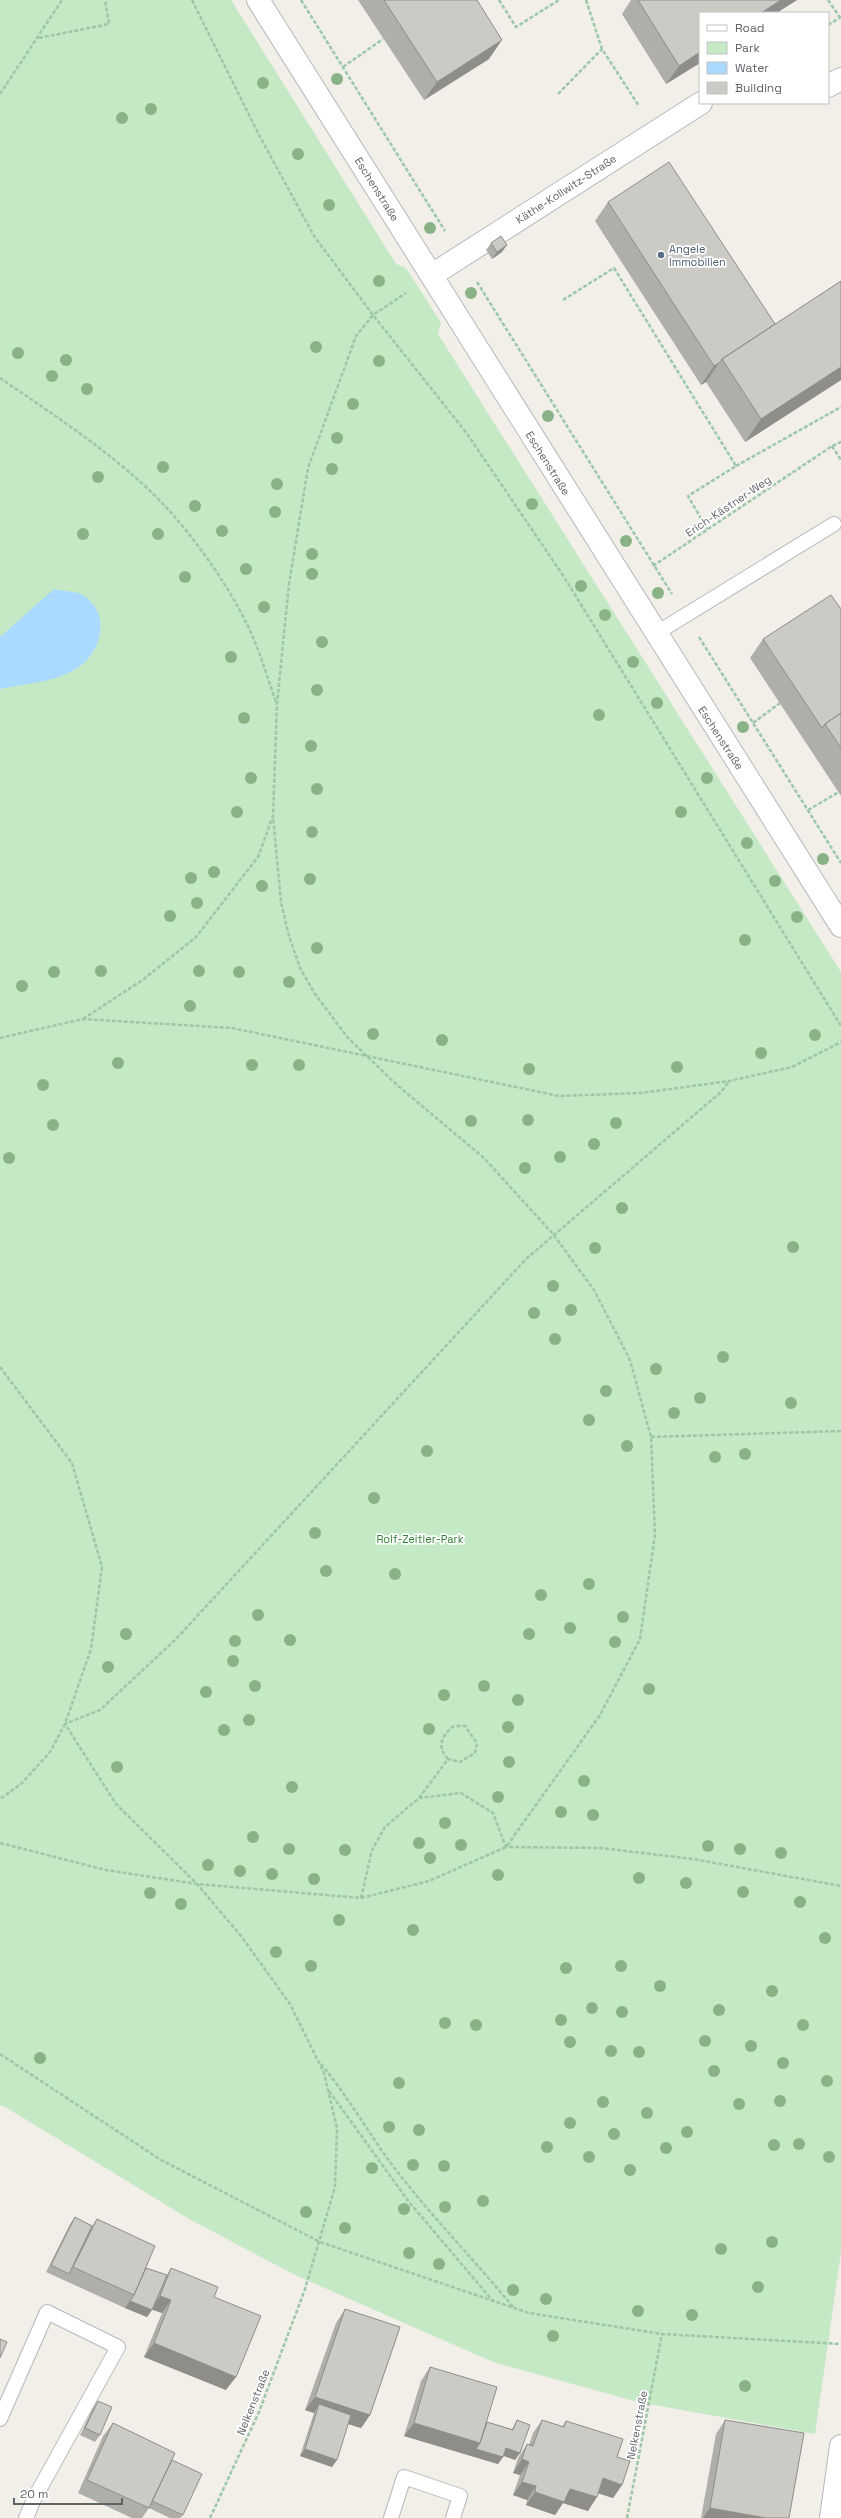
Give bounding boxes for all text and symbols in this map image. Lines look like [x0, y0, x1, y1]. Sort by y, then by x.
legend [699, 12, 829, 104]
text: Road [735, 20, 764, 36]
text: Park [735, 40, 760, 56]
text: Water [735, 60, 769, 76]
text: Building [735, 80, 782, 96]
street label: Käthe-Kollwitz-Straße [513, 151, 619, 227]
street label: Eschenstraße [352, 154, 402, 224]
place label: Angele Immobilien [669, 242, 726, 269]
marker: Angele Immobilien [656, 250, 666, 260]
street label: Eschenstraße [523, 428, 573, 498]
street label: Erich-Kästner-Weg [683, 472, 773, 540]
street label: Eschenstraße [695, 704, 747, 772]
park label: Rolf-Zeitler-Park [376, 1532, 464, 1546]
street label: Nelkenstraße [233, 2367, 273, 2437]
street label: Nelkenstraße [623, 2389, 651, 2461]
scale bar [14, 2480, 122, 2506]
text: 20 m [20, 2486, 48, 2502]

